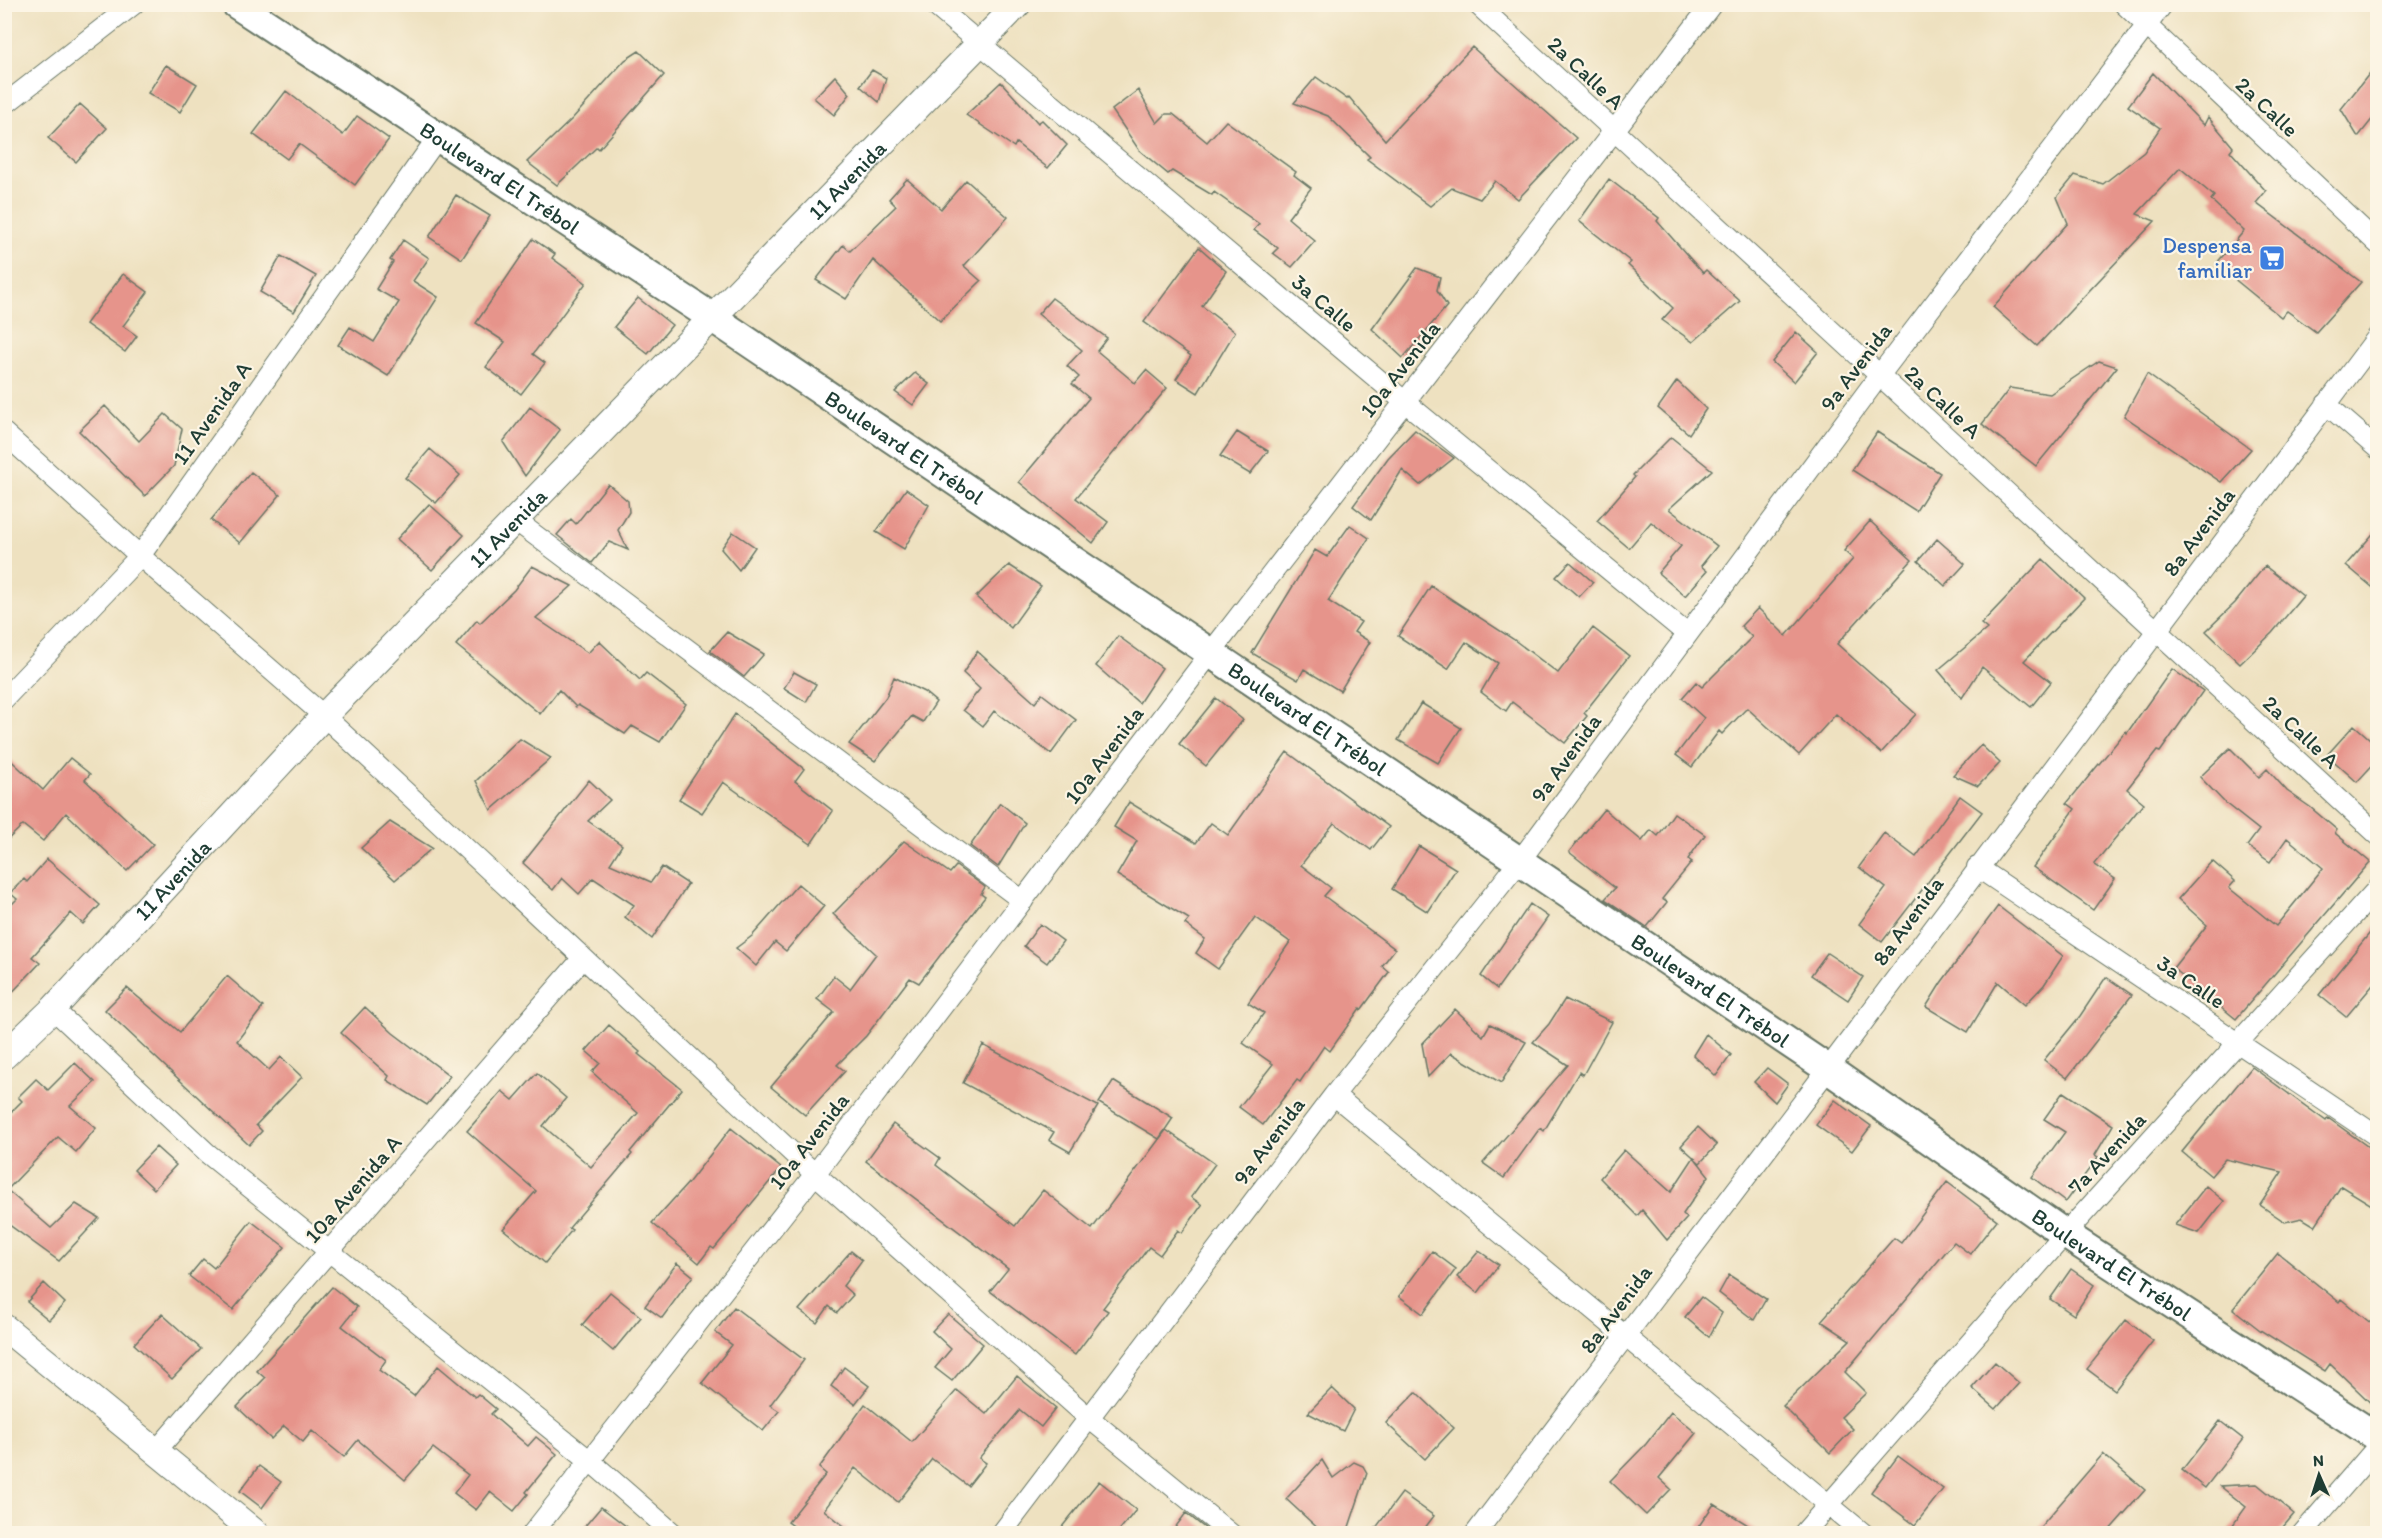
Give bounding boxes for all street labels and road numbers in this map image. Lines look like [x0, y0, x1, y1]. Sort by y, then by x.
street label: 2a Calle A [1542, 31, 1630, 115]
street label: 2a Calle [2230, 71, 2304, 143]
street label: Boulevard El Trébol [415, 115, 585, 240]
street label: 11 Avenida [802, 134, 892, 225]
street label: 3a Calle [1286, 268, 1362, 338]
street label: 10a Avenida [1354, 315, 1446, 423]
street label: 9a Avenida [1814, 317, 1898, 416]
street label: 11 Avenida A [167, 356, 257, 470]
street label: 2a Calle A [1899, 360, 1987, 444]
street label: Boulevard El Trébol [820, 384, 989, 510]
street label: 11 Avenida [463, 482, 553, 573]
street label: 8a Avenida [2157, 482, 2241, 582]
street label: Boulevard El Trébol [1223, 655, 1392, 782]
street label: 2a Calle A [2257, 690, 2345, 774]
street label: 10a Avenida [1059, 700, 1150, 809]
street label: 9a Avenida [1525, 708, 1608, 808]
street label: 11 Avenida [129, 833, 217, 926]
street label: 8a Avenida [1867, 871, 1950, 971]
street label: Boulevard El Trébol [1626, 927, 1795, 1053]
street label: 3a Calle [2152, 949, 2230, 1015]
street label: 10a Avenida [763, 1087, 855, 1195]
street label: 9a Avenida [1227, 1091, 1311, 1190]
street label: 7a Avenida [2062, 1106, 2152, 1200]
street label: 10a Avenida A [299, 1129, 407, 1249]
street label: Boulevard El Trébol [2027, 1202, 2197, 1326]
street label: 8a Avenida [1574, 1259, 1658, 1359]

